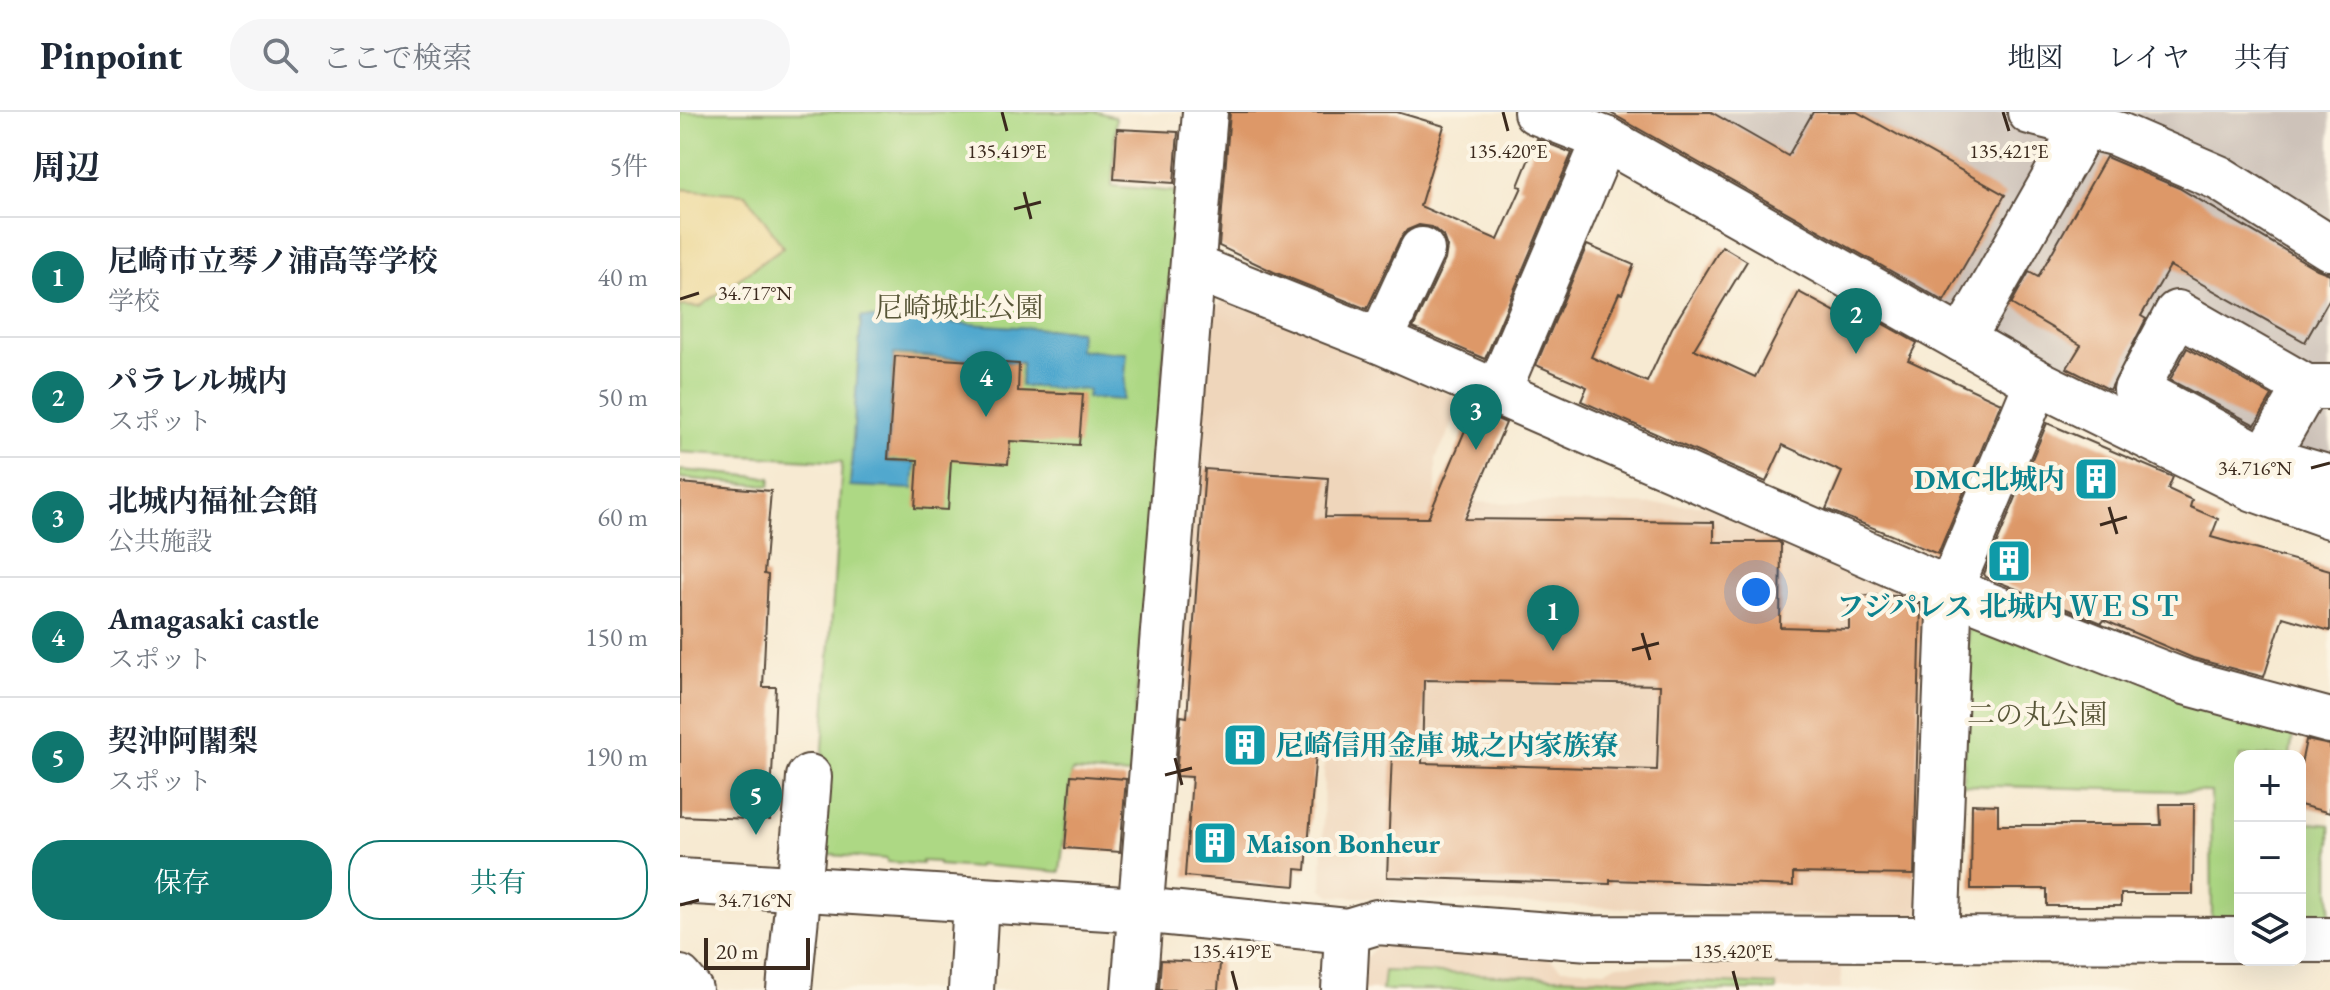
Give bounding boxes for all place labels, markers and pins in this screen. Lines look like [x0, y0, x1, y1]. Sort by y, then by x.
pin: 2 [1830, 288, 1882, 354]
pin: 4 [960, 351, 1012, 417]
pin: 3 [1450, 384, 1502, 450]
building icon: DMC北城内 [2072, 455, 2120, 503]
place label: DMC北城内 [1914, 461, 2065, 497]
building icon: フジパレス 北城内 ＷＥＳＴ [1985, 537, 2033, 585]
pin: 1 [1527, 585, 1579, 651]
place label: フジパレス 北城内 ＷＥＳＴ [1836, 588, 2182, 624]
building icon: 尼崎信用金庫 城之内家族寮 [1221, 721, 1269, 769]
place label: 尼崎信用金庫 城之内家族寮 [1276, 727, 1619, 763]
pin: 5 [730, 769, 782, 835]
building icon: Maison Bonheur [1191, 819, 1239, 867]
place label: Maison Bonheur [1246, 825, 1441, 861]

